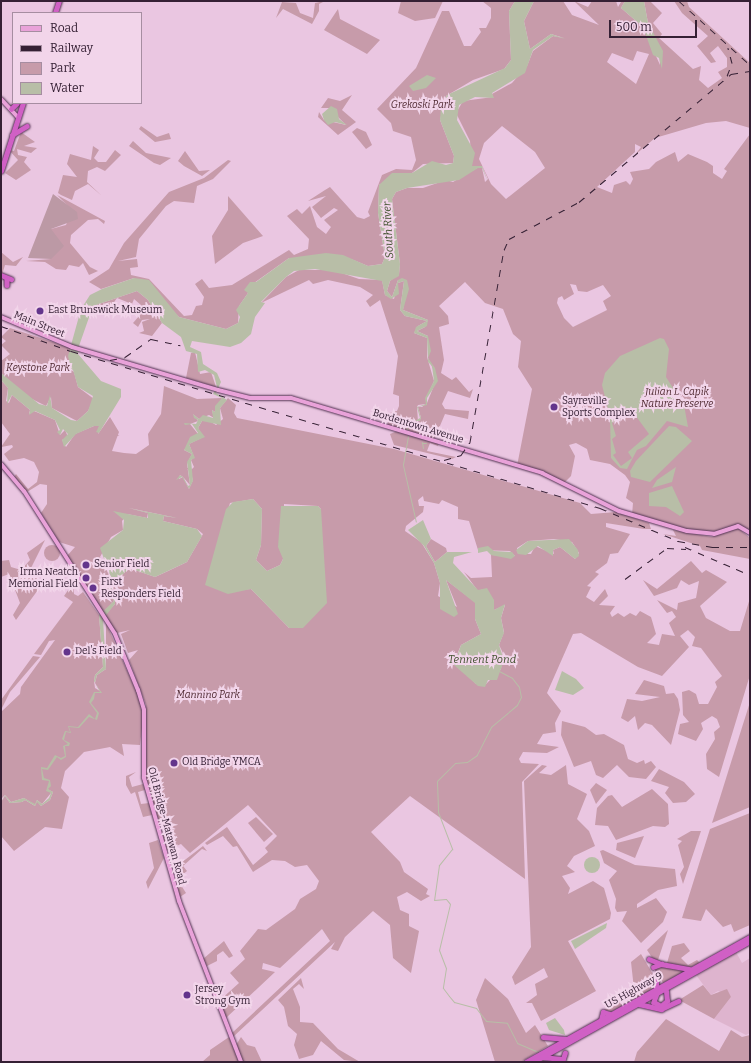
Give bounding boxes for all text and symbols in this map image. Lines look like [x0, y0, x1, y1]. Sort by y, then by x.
legend [12, 12, 142, 104]
scale bar [611, 12, 699, 38]
text: 500 m [616, 20, 652, 34]
text: Road [50, 21, 78, 35]
text: Railway [50, 41, 93, 55]
text: Park [50, 61, 75, 75]
text: Water [50, 81, 84, 95]
park label: Grekoski Park [391, 100, 453, 112]
water label: South River [381, 201, 397, 259]
place label: East Brunswick Museum [48, 305, 162, 317]
marker: East Brunswick Museum [35, 306, 45, 316]
street label: Main Street [12, 309, 66, 341]
park label: Keystone Park [6, 363, 70, 375]
park label: Julian L. Capik Nature Preserve [641, 386, 713, 410]
place label: Sayreville Sports Complex [562, 395, 635, 418]
marker: Sayreville Sports Complex [549, 402, 559, 412]
street label: Bordentown Avenue [371, 407, 465, 447]
place label: Senior Field [94, 559, 150, 571]
marker: Senior Field [81, 560, 91, 570]
place label: Irma Neatch Memorial Field [8, 566, 78, 590]
marker: Irma Neatch Memorial Field [81, 573, 91, 583]
place label: First Responders Field [101, 576, 181, 600]
marker: First Responders Field [88, 583, 98, 593]
place label: Del's Field [75, 646, 122, 658]
marker: Del's Field [62, 647, 72, 657]
water label: Tennent Pond [448, 653, 516, 667]
park label: Mannino Park [176, 690, 240, 702]
place label: Old Bridge YMCA [182, 757, 261, 769]
marker: Old Bridge YMCA [169, 758, 179, 768]
street label: Old Bridge-Matawan Road [145, 766, 187, 886]
street label: US Highway 9 [603, 970, 665, 1012]
place label: Jersey Strong Gym [195, 983, 250, 1006]
marker: Jersey Strong Gym [182, 990, 192, 1000]

